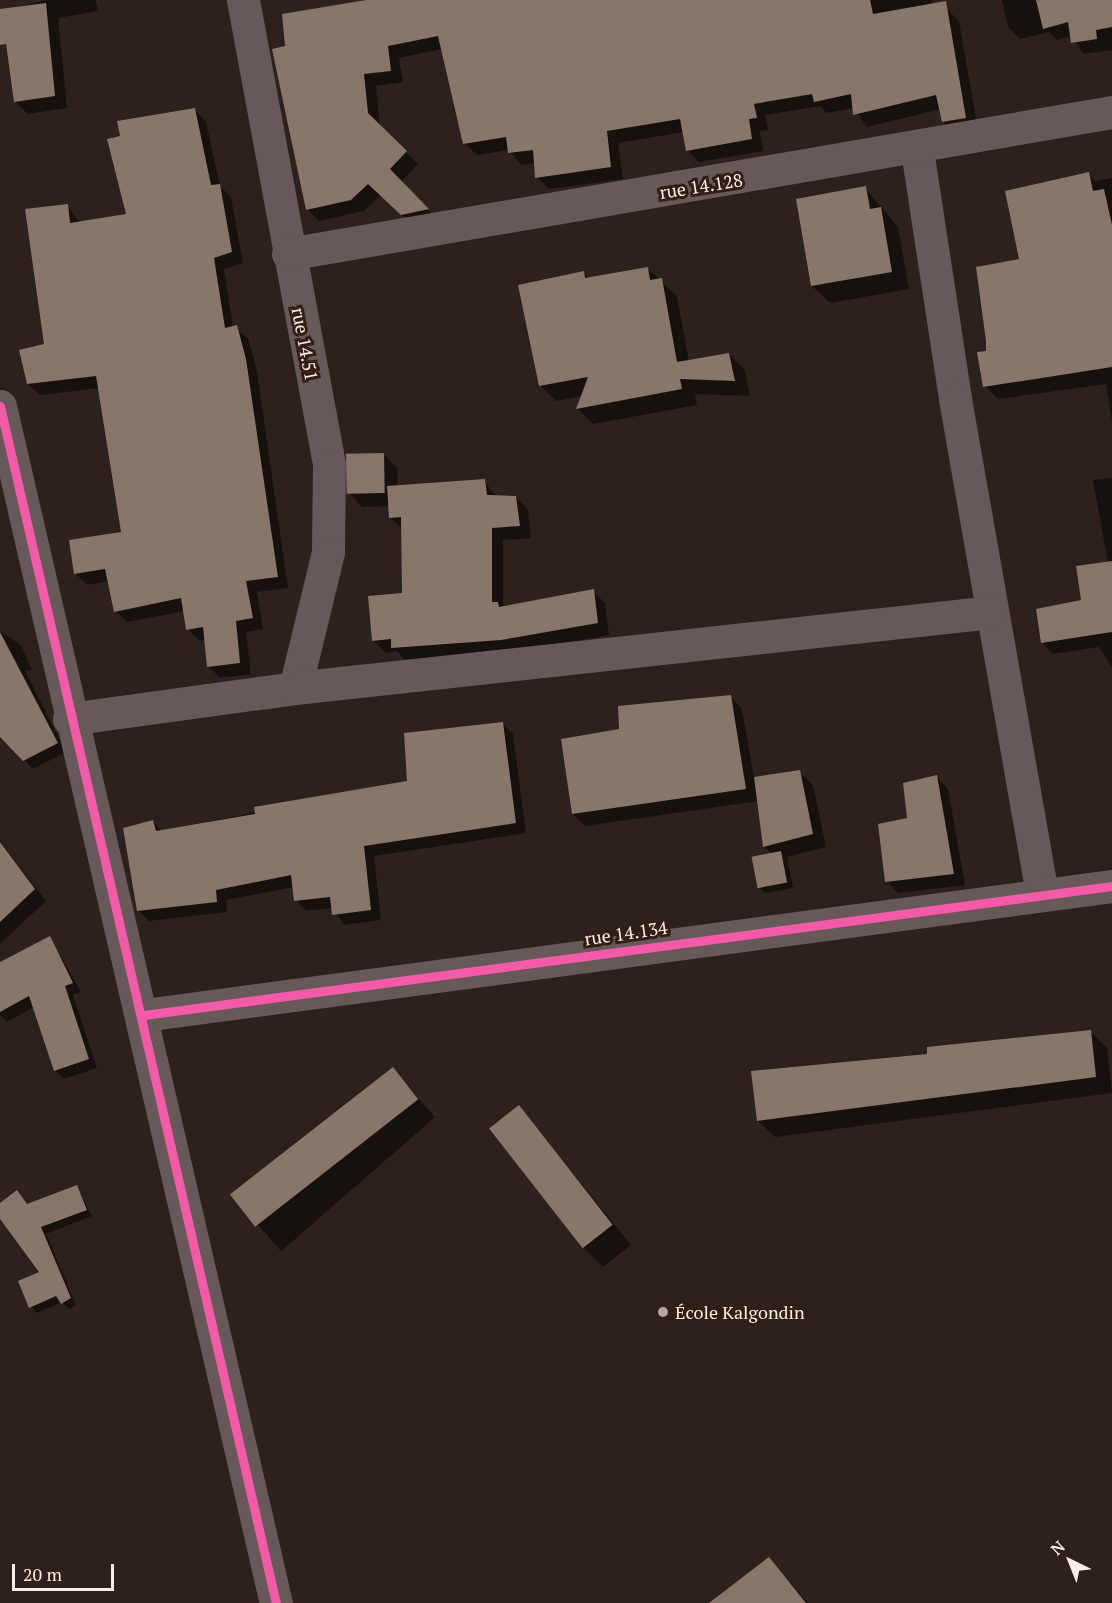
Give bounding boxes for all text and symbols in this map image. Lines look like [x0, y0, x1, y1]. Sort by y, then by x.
street label: rue 14.128 [658, 169, 744, 203]
street label: rue 14.51 [287, 306, 323, 382]
street label: rue 14.134 [583, 916, 669, 950]
place label: École Kalgondin [675, 1301, 805, 1323]
marker: École Kalgondin [656, 1305, 670, 1319]
north arrow [1040, 1531, 1100, 1591]
text: N [1046, 1536, 1070, 1560]
scale bar [15, 1552, 117, 1590]
text: 20 m [23, 1562, 62, 1586]

